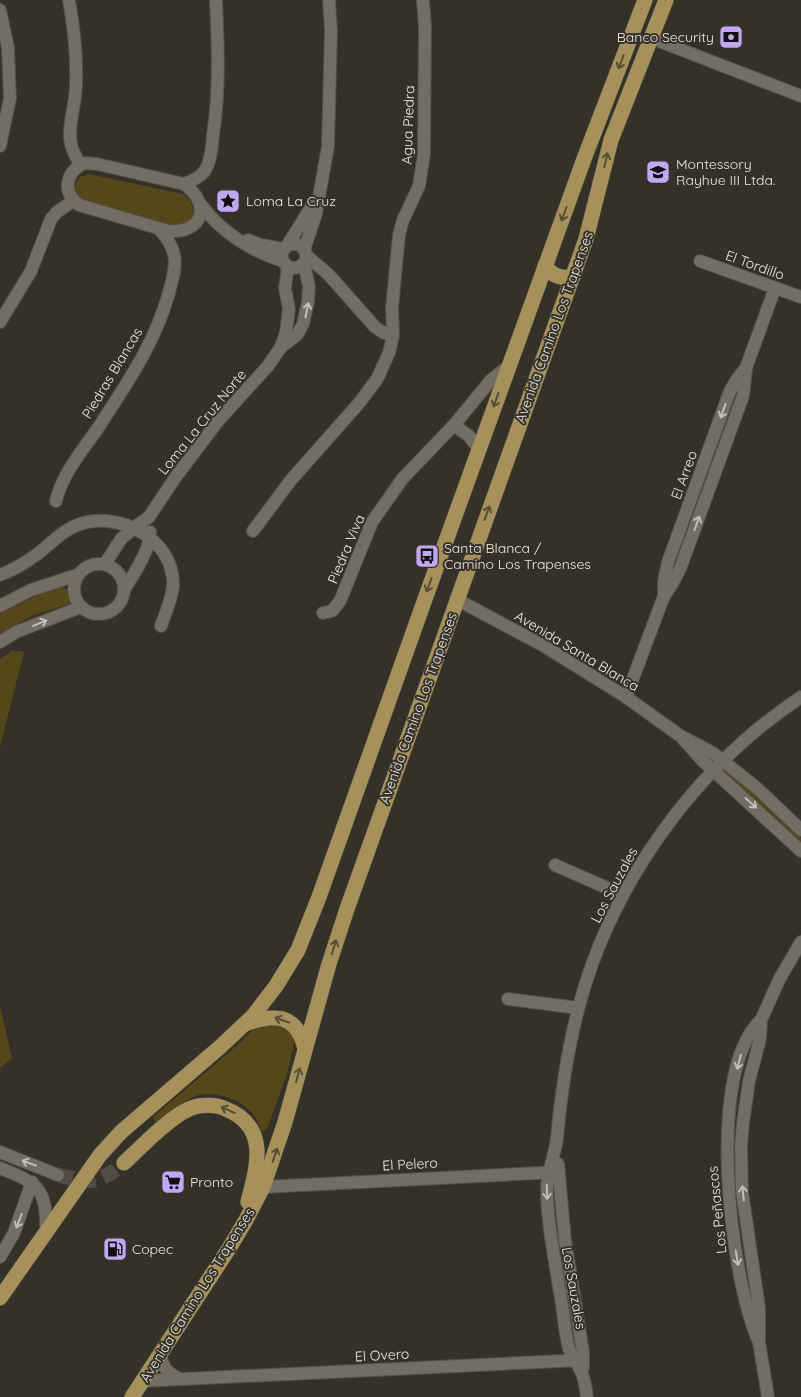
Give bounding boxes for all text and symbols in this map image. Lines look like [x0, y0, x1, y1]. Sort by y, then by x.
bank icon: Banco Security [718, 24, 744, 50]
place label: Banco Security [617, 28, 714, 46]
one-way arrow [616, 54, 625, 69]
street label: Agua Piedra [398, 85, 418, 165]
one-way arrow [602, 153, 611, 169]
place label: Montessory Rayhue III Ltda. [676, 155, 775, 189]
school or university icon: Montessory Rayhue III Ltda. [645, 159, 671, 185]
place icon: Loma La Cruz [215, 188, 241, 214]
place label: Loma La Cruz [246, 192, 336, 210]
one-way arrow [559, 206, 568, 221]
street label: Avenida Camino Los Trapenses [511, 229, 597, 425]
street label: El Tordillo [723, 246, 787, 284]
one-way arrow [302, 302, 312, 318]
street label: Piedras Blancas [78, 324, 146, 422]
street label: Loma La Cruz Norte [154, 366, 250, 478]
one-way arrow [491, 391, 500, 407]
one-way arrow [718, 403, 727, 418]
street label: El Arreo [667, 448, 701, 502]
one-way arrow [483, 506, 492, 521]
street label: Piedra Viva [323, 512, 369, 586]
one-way arrow [693, 516, 702, 531]
place label: Santa Blanca / Camino Los Trapenses [444, 539, 591, 573]
bus stop icon: Santa Blanca / Camino Los Trapenses [414, 543, 440, 569]
one-way arrow [424, 577, 433, 593]
street label: Avenida Santa Blanca [512, 607, 642, 695]
street label: Avenida Camino Los Trapenses [375, 610, 461, 806]
one-way arrow [31, 618, 47, 627]
one-way arrow [744, 797, 757, 809]
street label: Los Sauzales [587, 844, 641, 926]
one-way arrow [330, 939, 340, 955]
one-way arrow [275, 1015, 290, 1024]
one-way arrow [734, 1053, 743, 1069]
one-way arrow [294, 1068, 304, 1084]
one-way arrow [221, 1105, 236, 1115]
one-way arrow [271, 1148, 280, 1163]
street label: El Pelero [382, 1154, 438, 1174]
one-way arrow [22, 1158, 37, 1167]
street label: Los Peñascos [703, 1165, 731, 1255]
supermarket icon: Pronto [160, 1169, 186, 1195]
place label: Pronto [190, 1173, 233, 1191]
one-way arrow [543, 1184, 552, 1200]
one-way arrow [738, 1185, 748, 1201]
street label: Avenida Camino Los Trapenses [136, 1204, 258, 1386]
one-way arrow [14, 1213, 23, 1228]
fuel station icon: Copec [102, 1236, 128, 1262]
place label: Copec [132, 1240, 173, 1258]
street label: Los Sauzales [558, 1245, 590, 1331]
one-way arrow [733, 1249, 743, 1265]
street label: El Overo [354, 1345, 410, 1365]

